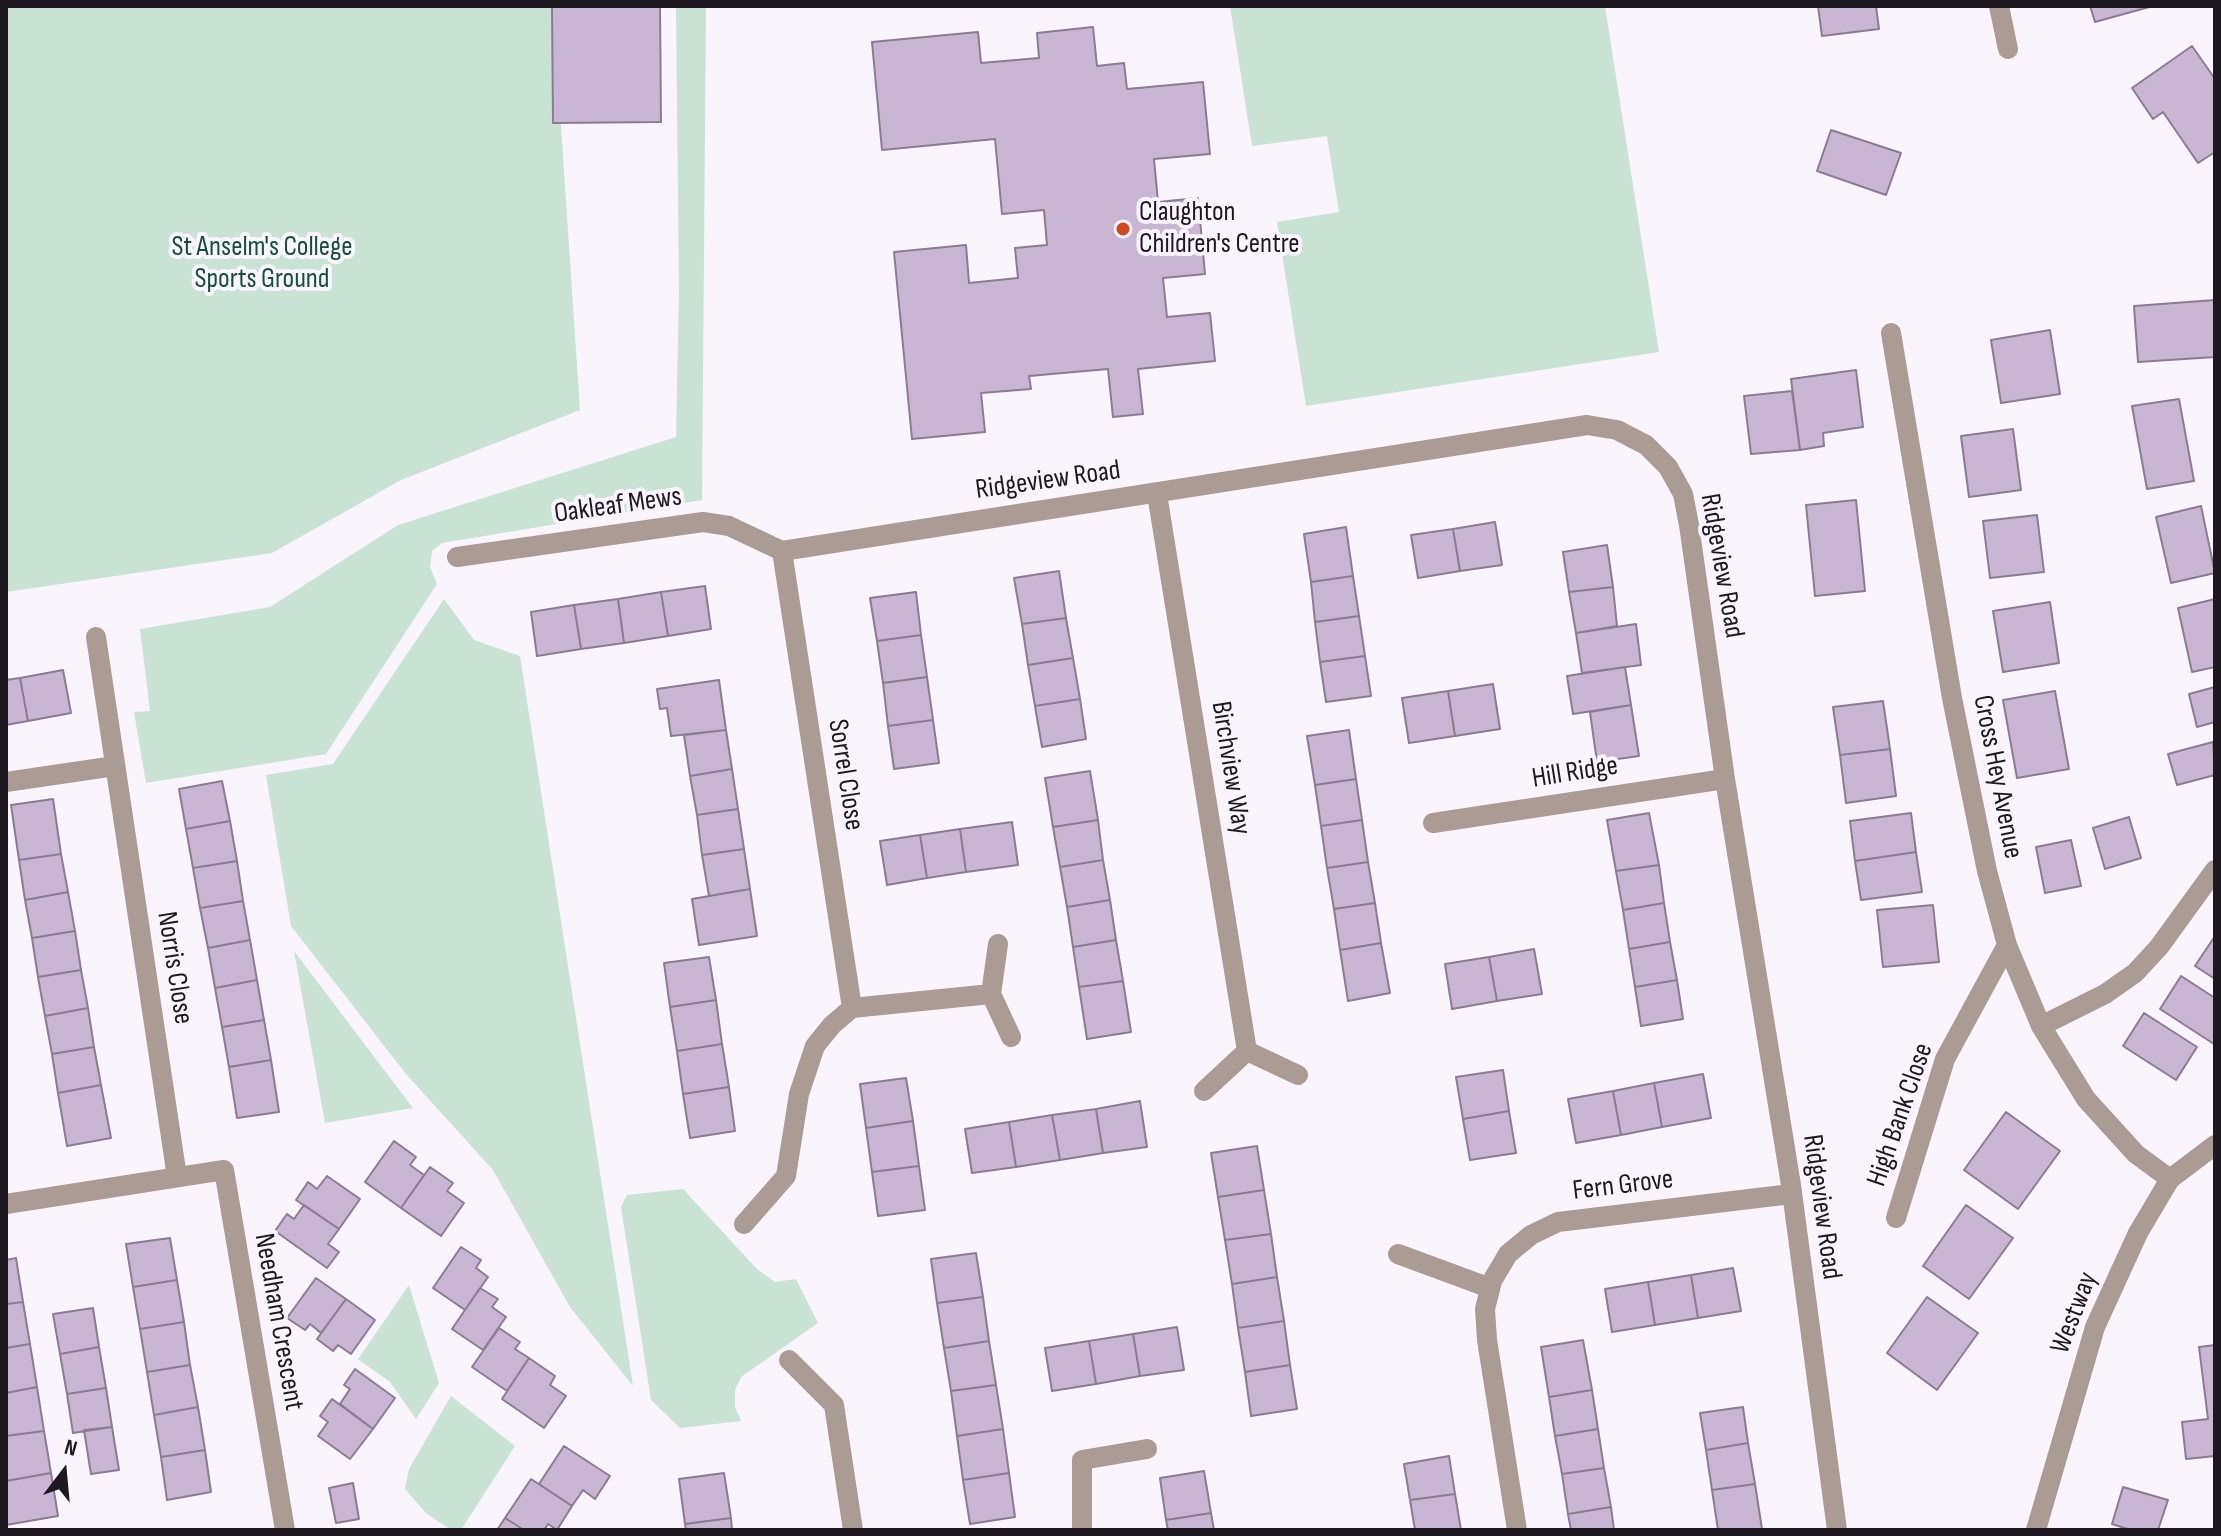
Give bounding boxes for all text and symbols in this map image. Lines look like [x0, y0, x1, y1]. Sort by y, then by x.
place label: Claughton Children's Centre [1139, 196, 1300, 262]
marker: Claughton Children's Centre [1114, 220, 1132, 238]
park label: St Anselm's College Sports Ground [172, 231, 352, 297]
street label: Ridgeview Road [973, 454, 1123, 508]
street label: Oakleaf Mews [552, 480, 684, 532]
street label: Ridgeview Road [1692, 491, 1750, 641]
street label: Cross Hey Avenue [1965, 692, 2029, 862]
street label: Birchview Way [1203, 699, 1257, 837]
street label: Sorrel Close [820, 717, 870, 833]
street label: Hill Ridge [1530, 750, 1620, 796]
street label: Norris Close [149, 909, 199, 1027]
street label: High Bank Close [1861, 1039, 1941, 1191]
street label: Ridgeview Road [1794, 1132, 1848, 1282]
street label: Fern Grove [1571, 1163, 1675, 1209]
street label: Needham Crescent [246, 1231, 310, 1413]
street label: Westway [2044, 1268, 2106, 1358]
north arrow [24, 1432, 104, 1512]
text: N [61, 1434, 80, 1463]

